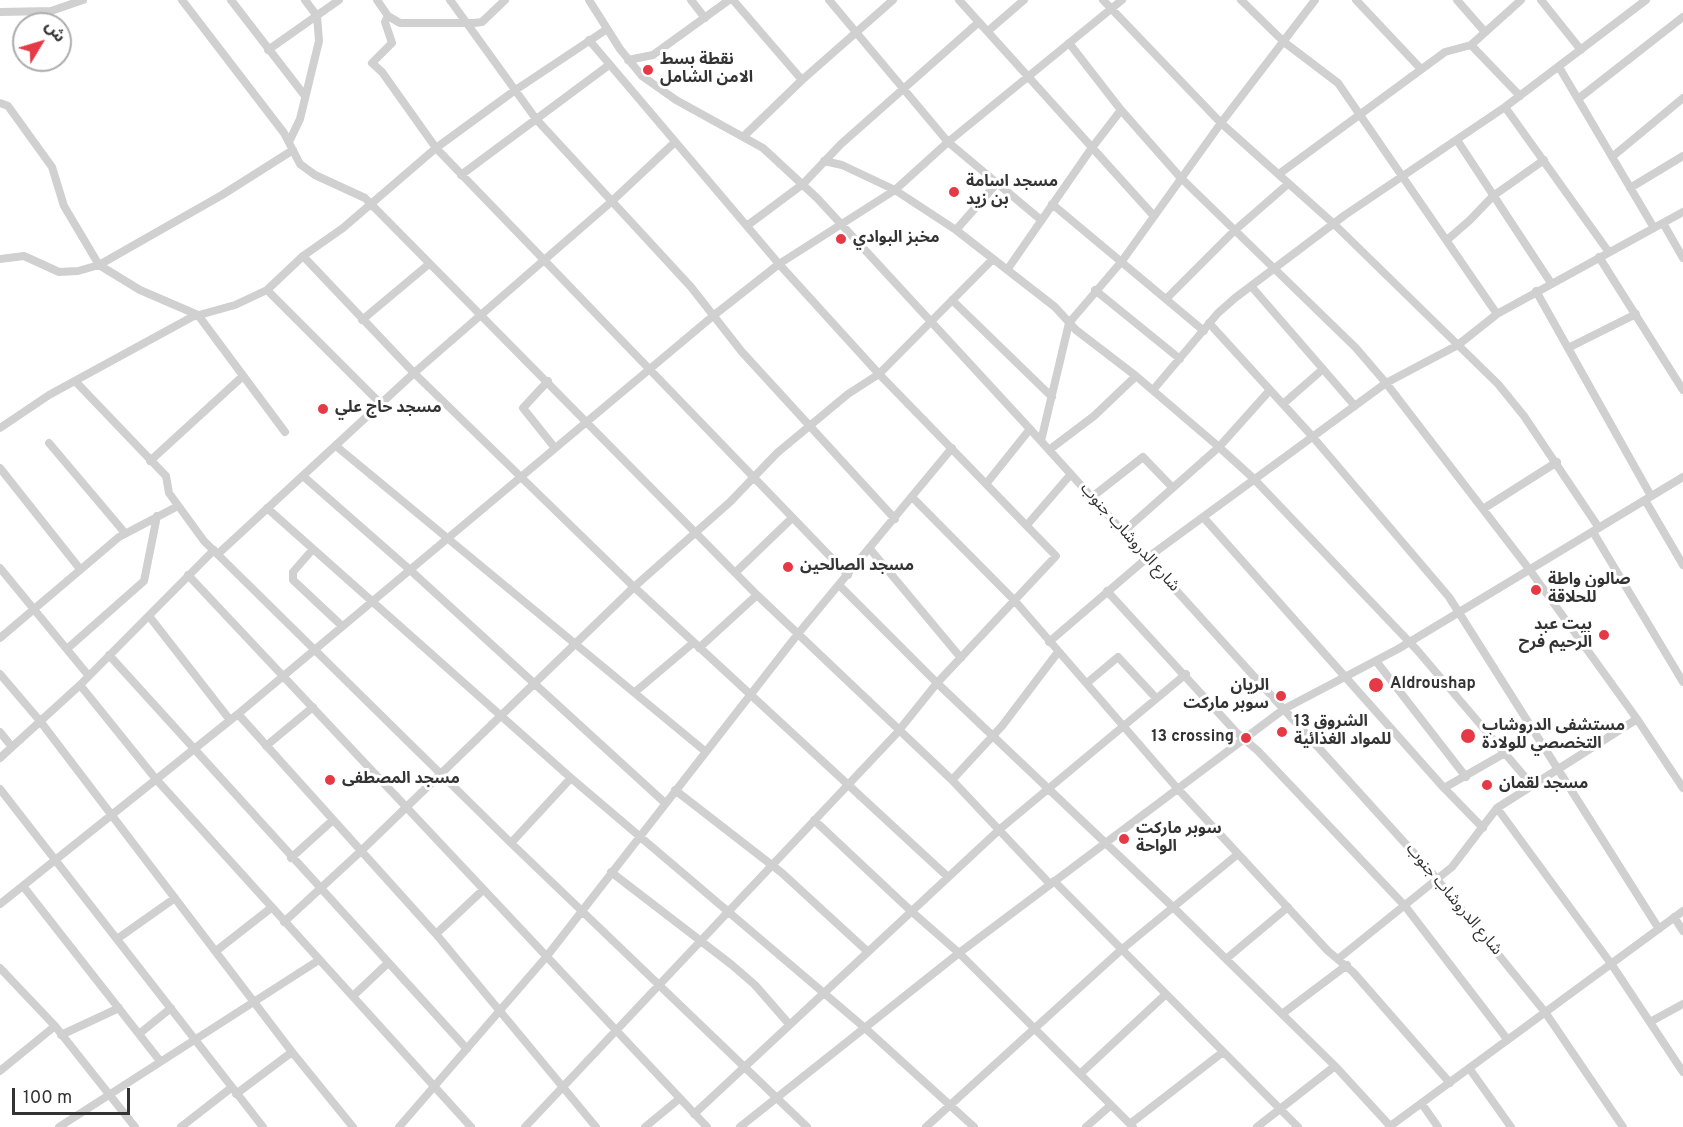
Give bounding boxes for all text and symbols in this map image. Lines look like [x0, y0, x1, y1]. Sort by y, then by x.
north arrow [12, 12, 72, 72]
text: ش [40, 17, 69, 47]
place label: نقطة بسط الامن الشامل [660, 51, 753, 89]
marker: نقطة بسط الامن الشامل [641, 63, 655, 77]
place label: مسجد اسامة بن زيد [966, 173, 1058, 211]
marker: مسجد اسامة بن زيد [947, 185, 961, 199]
place label: مخبز البوادي [853, 229, 940, 249]
marker: مخبز البوادي [834, 232, 848, 246]
place label: مسجد حاج علي [335, 399, 442, 419]
marker: مسجد حاج علي [316, 402, 330, 416]
street label: شارع الدروشاب جنوب [1075, 480, 1183, 596]
place label: مسجد الصالحين [800, 557, 914, 577]
marker: مسجد الصالحين [781, 560, 795, 574]
place label: صالون واطة للحلاقة [1548, 571, 1631, 609]
marker: صالون واطة للحلاقة [1529, 583, 1543, 597]
place label: بيت عبد الرحيم فرح [1519, 616, 1592, 654]
marker: بيت عبد الرحيم فرح [1597, 628, 1611, 642]
place label: Aldroushap [1390, 675, 1476, 695]
marker: Aldroushap [1367, 676, 1385, 694]
place label: الريان سوبر ماركت [1183, 677, 1269, 715]
marker: الريان سوبر ماركت [1274, 689, 1288, 703]
place label: الشروق 13 للمواد الغذائية [1294, 713, 1391, 751]
place label: مستشفى الدروشاب التخصصي للولادة [1482, 717, 1625, 755]
marker: الشروق 13 للمواد الغذائية [1275, 725, 1289, 739]
marker: مستشفى الدروشاب التخصصي للولادة [1459, 727, 1477, 745]
place label: 13 crossing [1151, 728, 1234, 748]
marker: 13 crossing [1239, 731, 1253, 745]
place label: مسجد المصطفى [342, 770, 460, 790]
marker: مسجد المصطفى [323, 773, 337, 787]
place label: مسجد لقمان [1499, 775, 1588, 795]
marker: مسجد لقمان [1480, 778, 1494, 792]
place label: سوبر ماركت الواحة [1136, 820, 1222, 858]
marker: سوبر ماركت الواحة [1117, 832, 1131, 846]
street label: شارع الدروشاب جنوب [1401, 840, 1505, 960]
scale bar [15, 1076, 134, 1114]
text: 100 m [23, 1087, 72, 1110]

